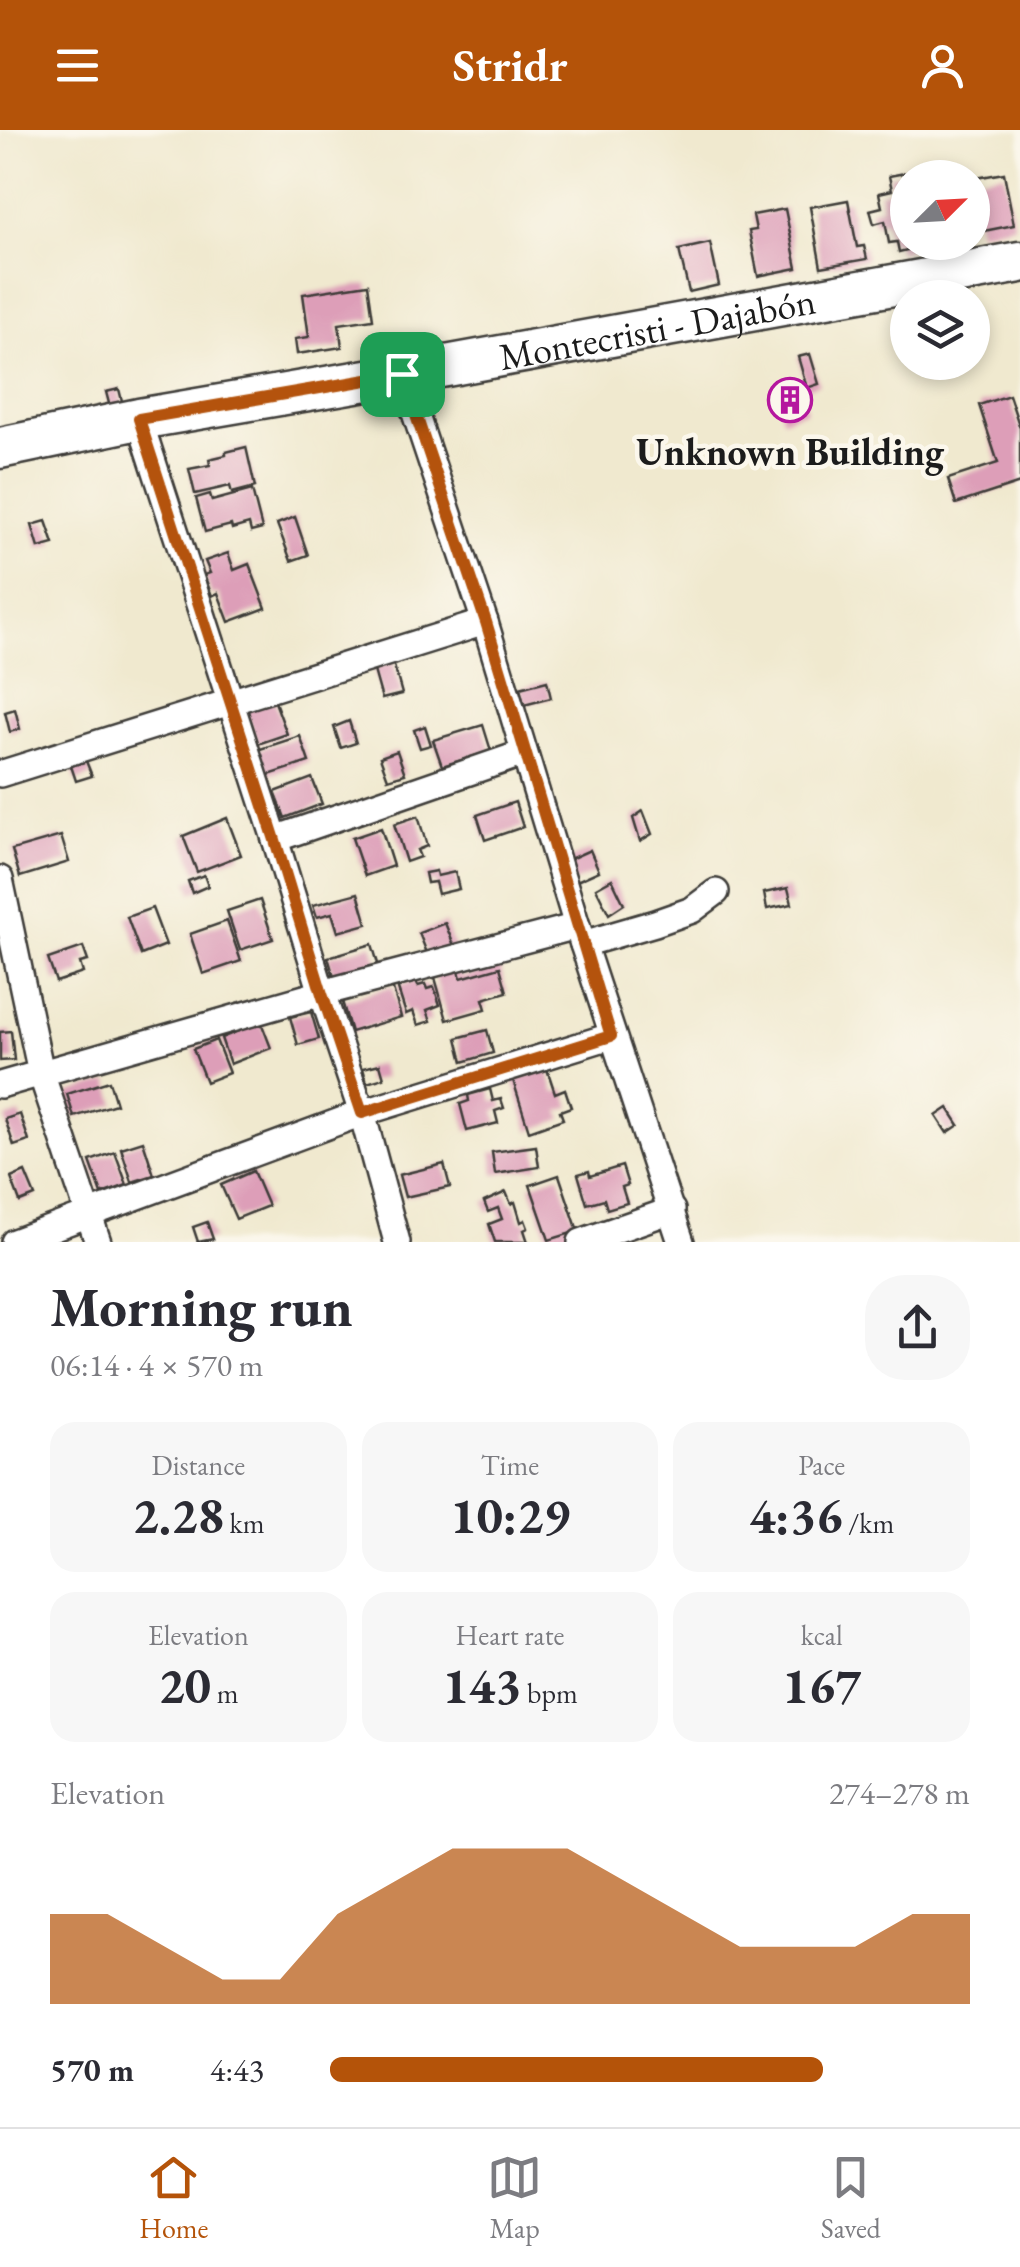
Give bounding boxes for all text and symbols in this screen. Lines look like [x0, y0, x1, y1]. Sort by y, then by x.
text: Stridr [453, 36, 567, 94]
icon: menu [50, 38, 105, 93]
icon: person [915, 38, 970, 93]
north arrow [890, 160, 990, 260]
map controls [890, 160, 990, 380]
street label: Montecristi - Dajabón [495, 275, 819, 380]
button: layers [890, 280, 990, 380]
pin [360, 332, 445, 417]
icon: arrive [375, 347, 430, 402]
building icon: Unknown Building [767, 377, 813, 423]
place label: Unknown Building [636, 427, 945, 476]
text: Morning run [50, 1271, 353, 1342]
button: share [865, 1275, 970, 1380]
text: 06:14 · 4 × 570 m [50, 1344, 263, 1386]
text: Distance [152, 1447, 245, 1483]
text: Time [481, 1447, 539, 1483]
text: Pace [798, 1447, 845, 1483]
text: 2.28 [132, 1483, 224, 1548]
text: 10:29 [450, 1483, 570, 1548]
text: 4:36 [749, 1483, 843, 1548]
text: km [224, 1505, 264, 1541]
text: /km [843, 1505, 894, 1541]
text: Elevation [148, 1617, 249, 1653]
text: Heart rate [456, 1617, 564, 1653]
text: kcal [801, 1617, 843, 1653]
text: 20 [158, 1653, 211, 1718]
text: 143 [442, 1653, 522, 1718]
text: 167 [782, 1653, 861, 1718]
text: m [211, 1675, 238, 1711]
text: bpm [522, 1675, 578, 1711]
text: Elevation [50, 1772, 165, 1814]
text: 274–278 m [829, 1772, 970, 1814]
text: 570 m [50, 2049, 134, 2091]
text: 4:43 [210, 2049, 264, 2091]
tab: Home [139, 2150, 209, 2246]
tab: Map [487, 2150, 542, 2246]
tab: Saved [821, 2150, 881, 2246]

